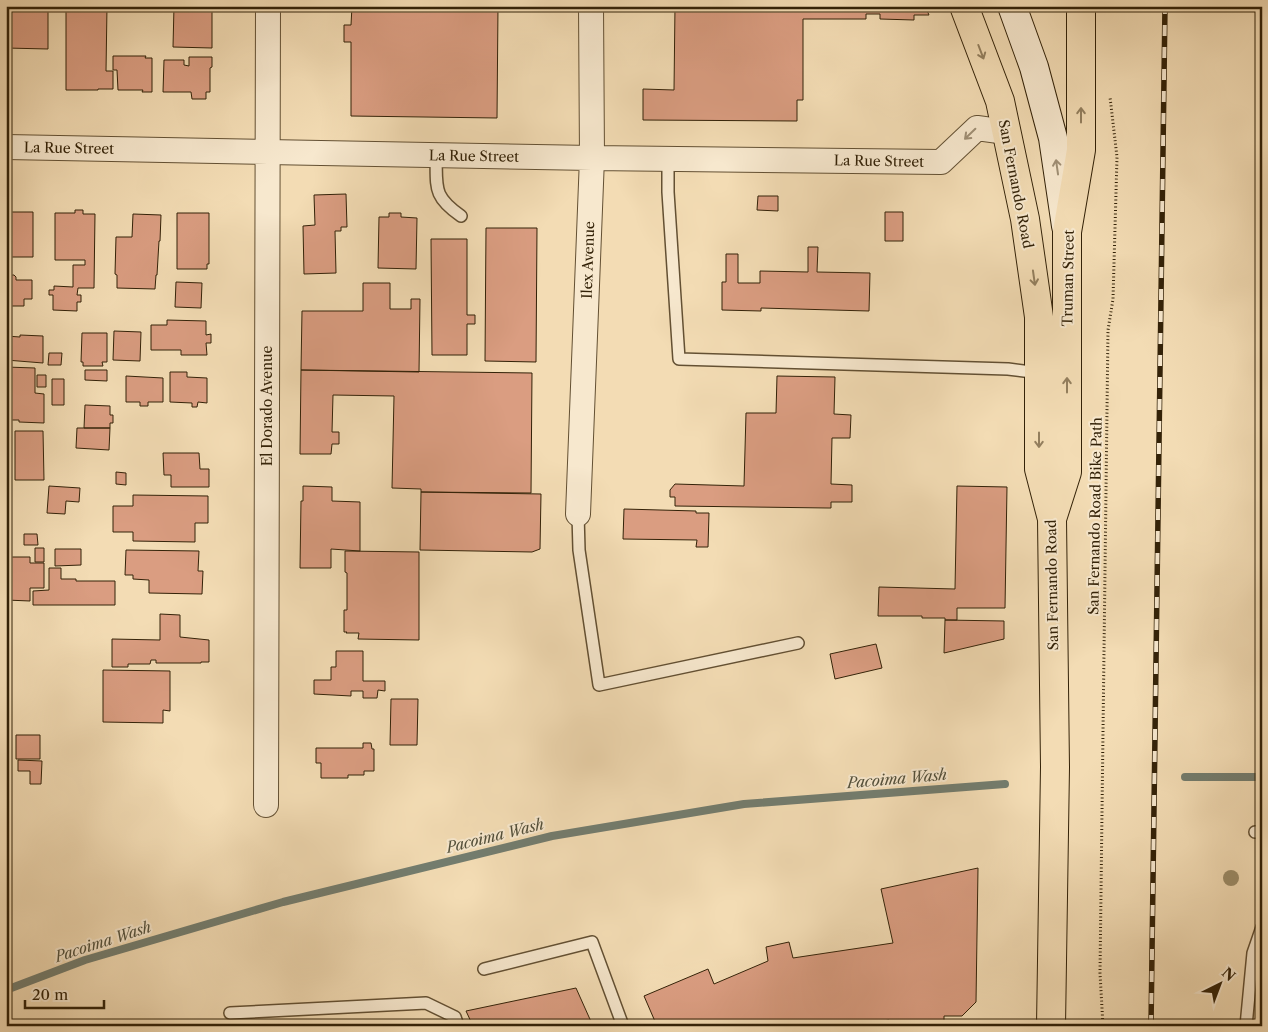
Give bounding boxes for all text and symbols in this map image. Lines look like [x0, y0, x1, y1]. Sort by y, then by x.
one-way arrow [977, 44, 986, 59]
one-way arrow [1076, 107, 1086, 123]
street label: San Fernando Road [995, 118, 1037, 250]
one-way arrow [963, 128, 976, 140]
street label: La Rue Street [24, 138, 114, 158]
street label: La Rue Street [429, 146, 519, 166]
street label: La Rue Street [834, 151, 924, 171]
one-way arrow [1052, 159, 1062, 175]
street label: Ilex Avenue [578, 221, 598, 299]
street label: Truman Street [1058, 229, 1078, 327]
one-way arrow [1029, 269, 1039, 285]
street label: El Dorado Avenue [258, 345, 276, 466]
one-way arrow [1062, 377, 1072, 394]
street label: San Fernando Road Bike Path [1084, 417, 1106, 615]
one-way arrow [1034, 431, 1044, 447]
street label: San Fernando Road [1042, 519, 1062, 651]
water label: Pacoima Wash [845, 765, 948, 792]
water label: Pacoima Wash [443, 814, 546, 857]
water label: Pacoima Wash [51, 917, 153, 966]
north arrow [1196, 960, 1246, 1010]
text: N [1218, 964, 1239, 985]
scale bar [25, 977, 104, 1009]
text: 20 m [32, 985, 68, 1004]

